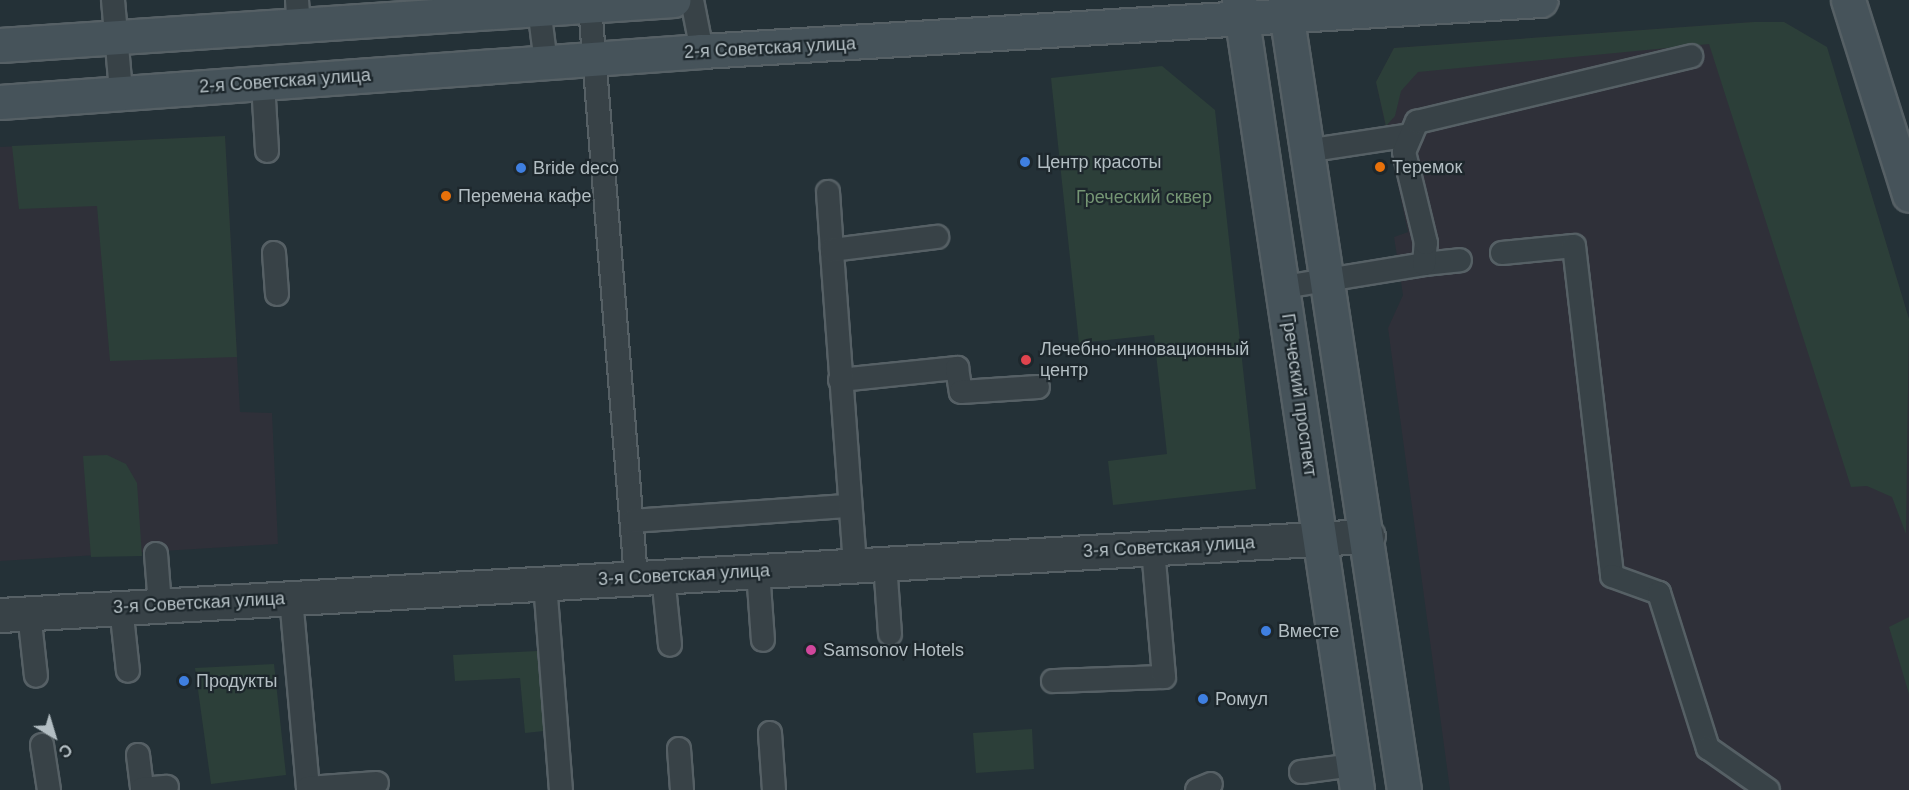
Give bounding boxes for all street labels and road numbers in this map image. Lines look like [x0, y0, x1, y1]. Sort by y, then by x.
street label: 2-я Советская улица [684, 33, 856, 63]
street label: 2-я Советская улица [198, 64, 372, 98]
street label: Греческий проспект [1277, 312, 1321, 478]
street label: 3-я Советская улица [1083, 532, 1255, 562]
street label: 3-я Советская улица [598, 560, 770, 590]
street label: 3-я Советская улица [113, 588, 285, 618]

